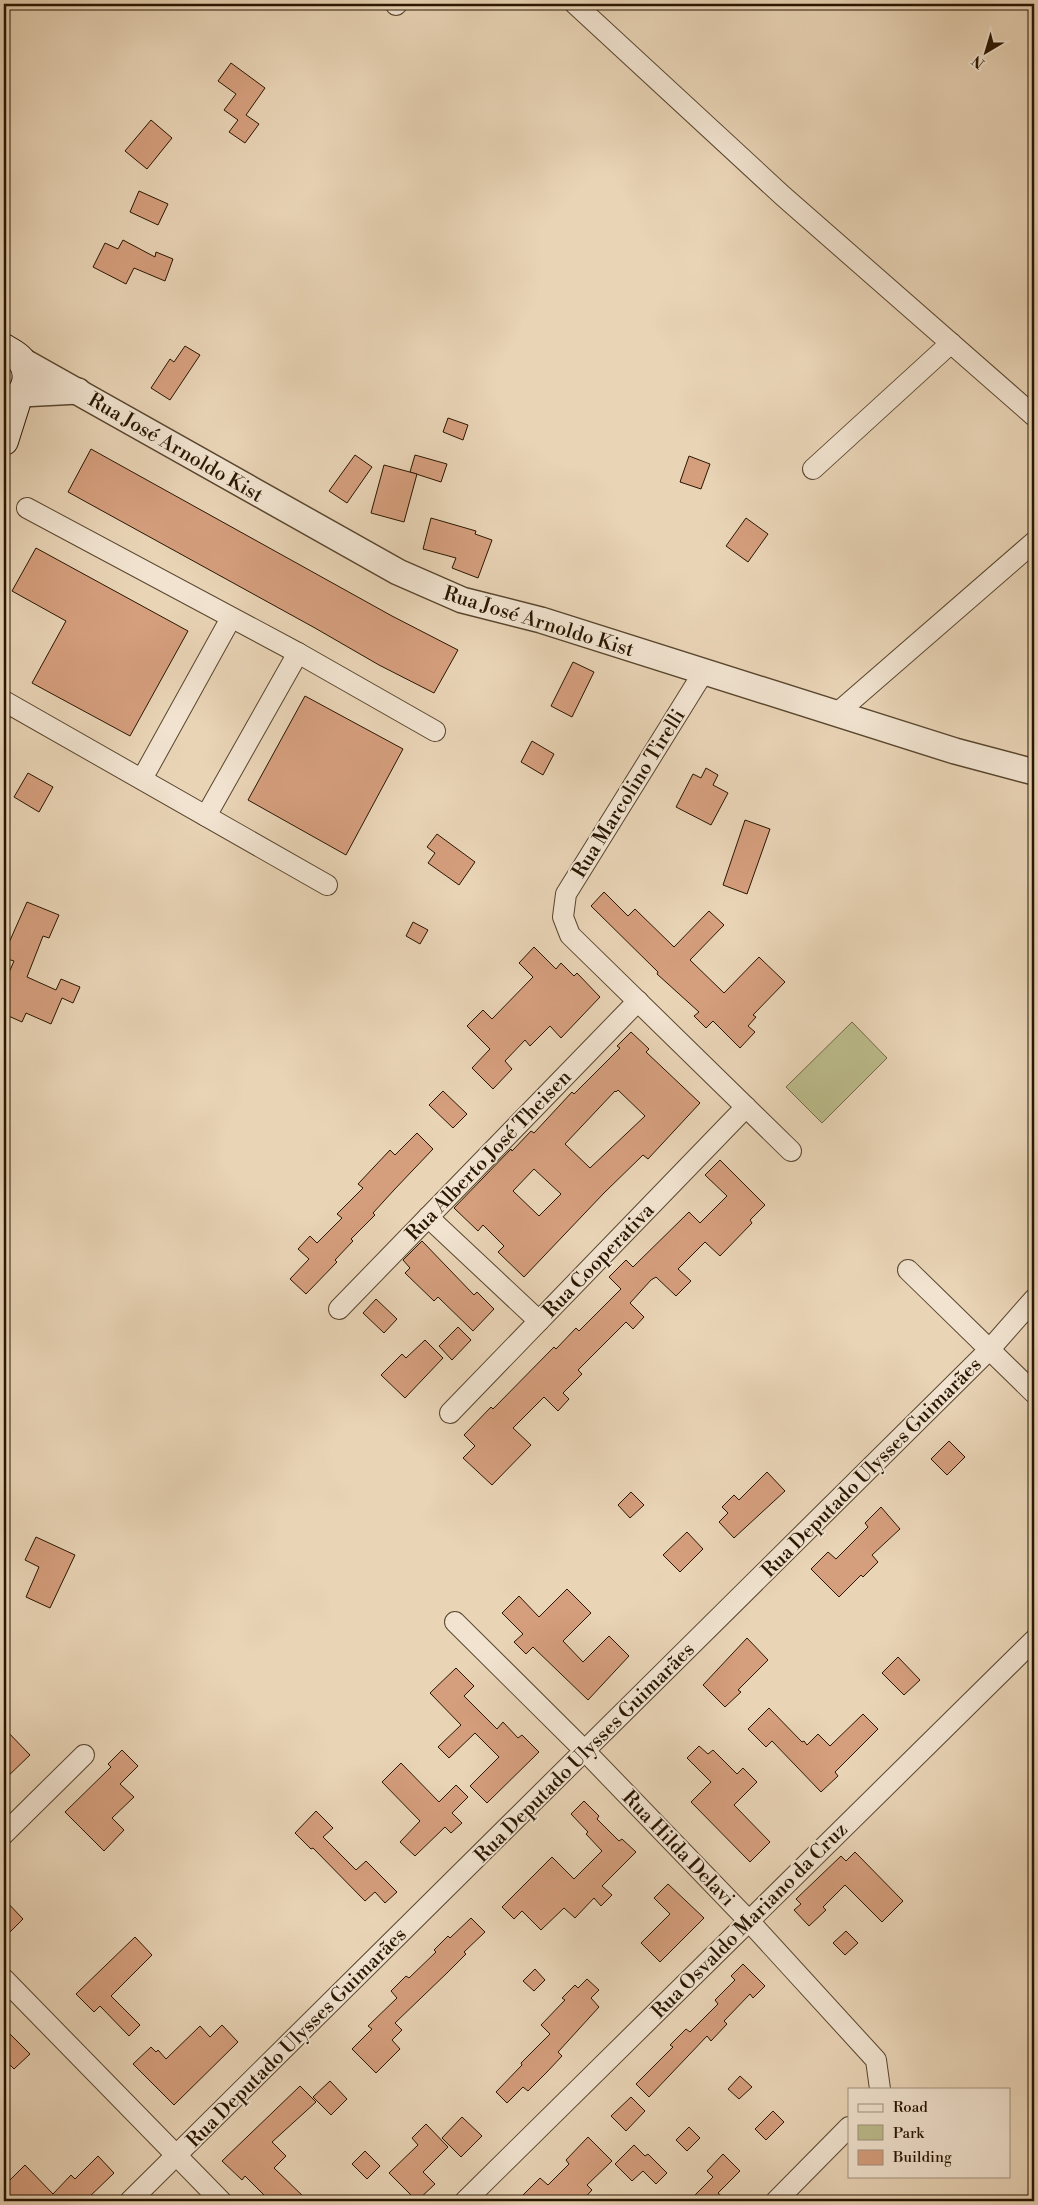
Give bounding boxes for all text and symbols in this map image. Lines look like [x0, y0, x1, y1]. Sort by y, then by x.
north arrow [960, 28, 1010, 78]
text: N [969, 51, 989, 72]
street label: Rua José Arnoldo Kist [83, 388, 267, 509]
street label: Rua José Arnoldo Kist [440, 582, 637, 663]
street label: Rua Marcolino Tirelli [567, 704, 692, 883]
street label: Rua Alberto José Theisen [401, 1065, 577, 1247]
street label: Rua Cooperativa [538, 1198, 661, 1324]
street label: Rua Deputado Ulysses Guimarães [757, 1353, 987, 1583]
street label: Rua Deputado Ulysses Guimarães [470, 1638, 700, 1868]
street label: Rua Hilda Delavi [616, 1786, 740, 1913]
street label: Rua Osvaldo Mariano da Cruz [647, 1818, 853, 2024]
street label: Rua Deputado Ulysses Guimarães [182, 1923, 412, 2153]
legend [848, 2088, 1010, 2178]
text: Road [893, 2098, 928, 2117]
text: Park [893, 2124, 925, 2143]
text: Building [892, 2148, 952, 2167]

